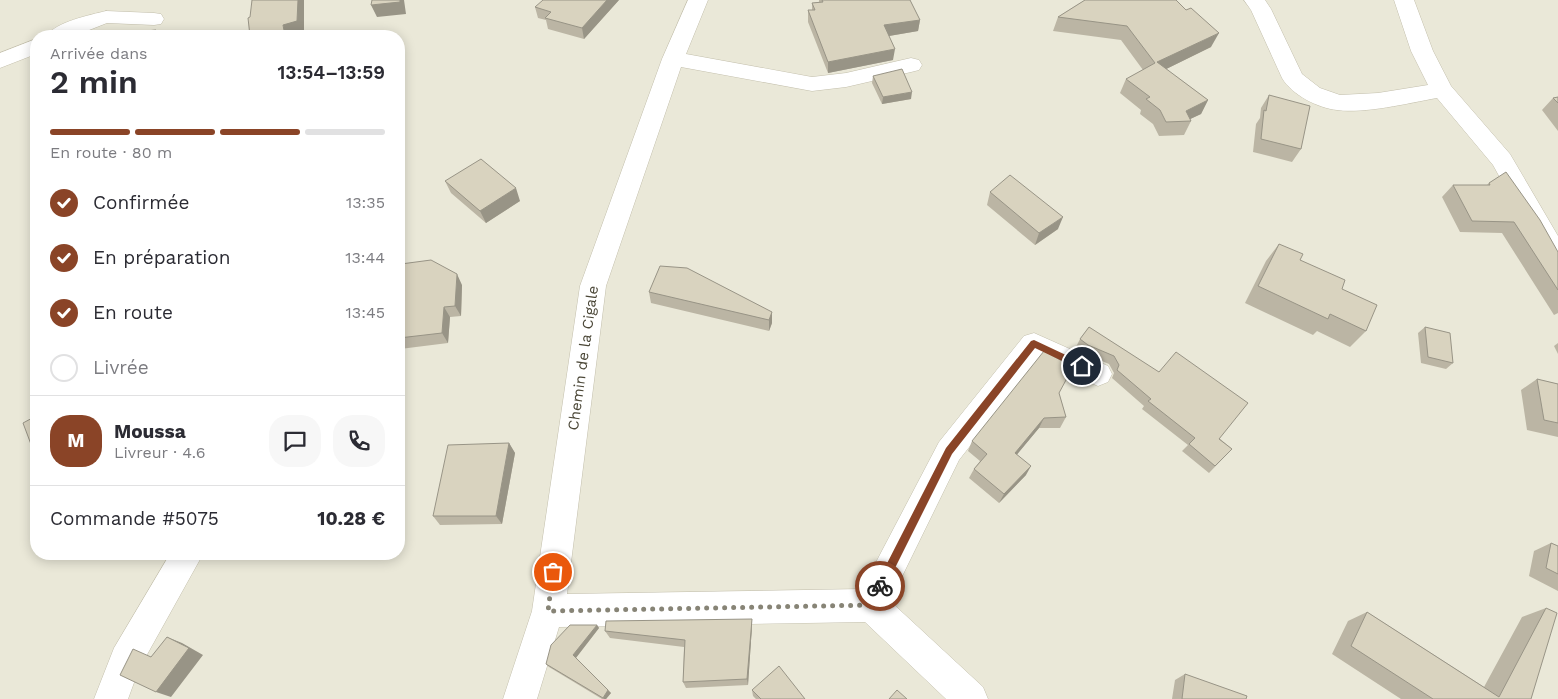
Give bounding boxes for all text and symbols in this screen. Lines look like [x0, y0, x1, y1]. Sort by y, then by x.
text: Arrivée dans [50, 44, 148, 63]
text: 13:54–13:59 [277, 61, 385, 84]
text: 2 min [50, 63, 138, 101]
text: En route · 80 m [50, 143, 172, 162]
icon: check [50, 189, 78, 217]
text: Confirmée [93, 191, 189, 214]
text: 13:35 [346, 193, 385, 212]
icon: check [50, 244, 78, 272]
text: En préparation [93, 246, 230, 269]
text: 13:44 [345, 248, 385, 267]
street label: Chemin de la Cigale [564, 284, 602, 432]
icon: check [50, 299, 78, 327]
text: En route [93, 301, 173, 324]
text: 13:45 [346, 303, 385, 322]
pin [1061, 345, 1103, 387]
icon: home [1068, 352, 1096, 380]
text: Livrée [93, 356, 149, 379]
button: chat [269, 415, 321, 467]
button: phone [333, 415, 385, 467]
text: Moussa [114, 420, 186, 443]
text: M [67, 429, 85, 452]
text: Livreur · 4.6 [114, 443, 206, 462]
text: Commande #5075 [50, 507, 219, 530]
text: 10.28 € [317, 507, 385, 530]
pin [532, 551, 574, 593]
icon: bag [539, 558, 567, 586]
courier [855, 561, 905, 611]
icon: bike [866, 572, 894, 600]

